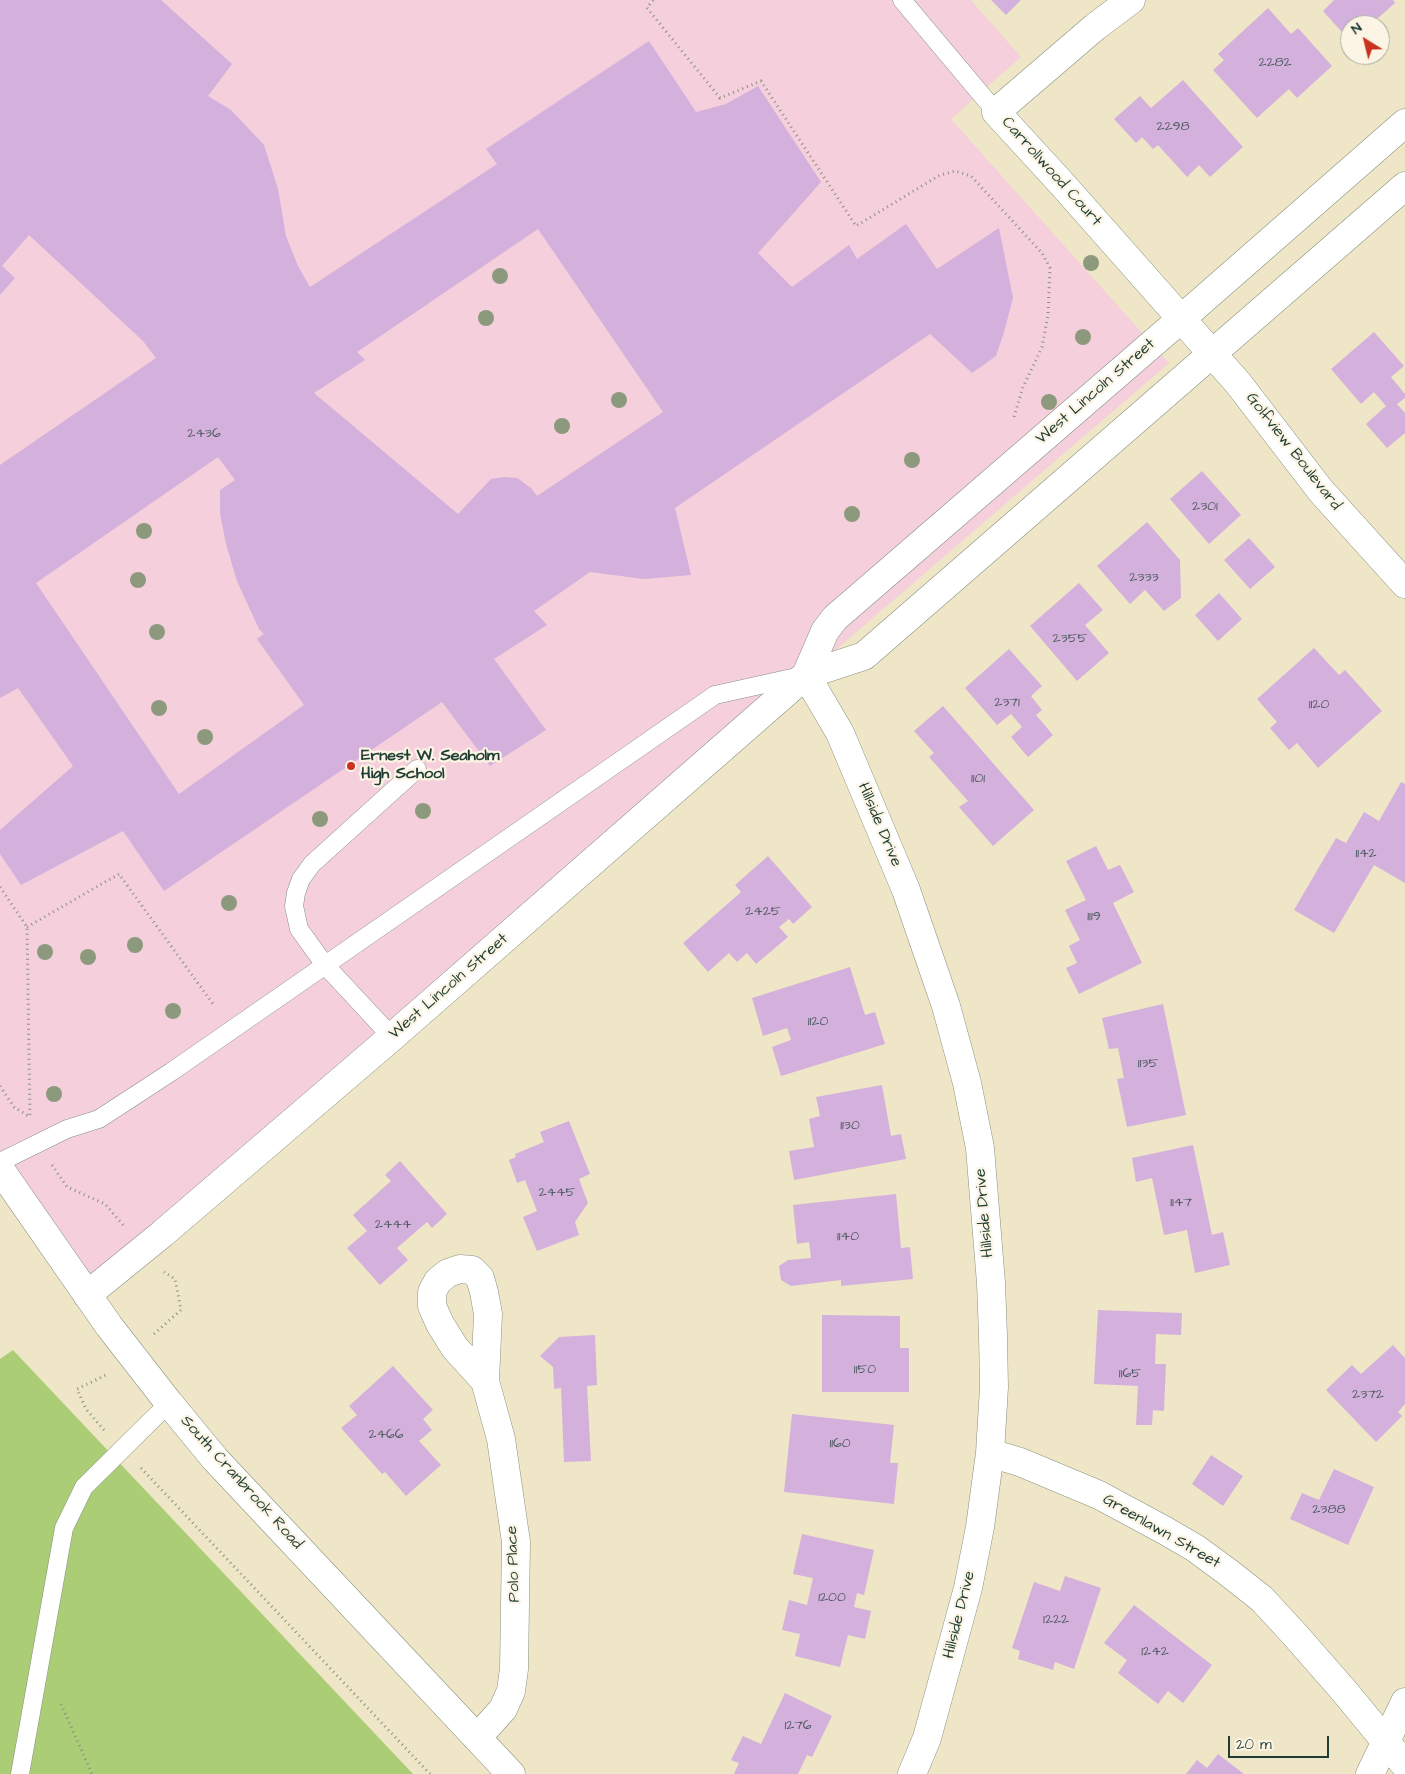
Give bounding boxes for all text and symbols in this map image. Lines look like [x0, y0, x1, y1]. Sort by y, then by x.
north arrow [1340, 15, 1390, 65]
text: N [1347, 18, 1366, 39]
house number: 2282 [1258, 55, 1292, 71]
street label: Carrollwood Court [997, 113, 1105, 231]
house number: 2298 [1156, 119, 1190, 135]
street label: West Lincoln Street [1033, 335, 1159, 449]
street label: Golfview Boulevard [1241, 389, 1345, 515]
house number: 2436 [187, 426, 221, 442]
house number: 2301 [1192, 499, 1218, 515]
house number: 2333 [1129, 570, 1159, 586]
house number: 2355 [1053, 631, 1087, 647]
house number: 2371 [994, 695, 1020, 711]
house number: 1120 [1309, 697, 1329, 713]
place label: Ernest W. Seaholm High School [361, 747, 500, 785]
marker: Ernest W. Seaholm High School [345, 760, 357, 772]
house number: 1101 [971, 771, 985, 787]
street label: Hillside Drive [853, 780, 905, 870]
house number: 1142 [1355, 846, 1377, 862]
house number: 2425 [745, 904, 781, 920]
house number: 1119 [1087, 909, 1101, 925]
street label: West Lincoln Street [386, 930, 512, 1044]
house number: 1120 [808, 1014, 828, 1030]
house number: 1135 [1138, 1056, 1158, 1072]
house number: 1130 [840, 1118, 860, 1134]
street label: Hillside Drive [972, 1168, 998, 1258]
house number: 2445 [539, 1185, 575, 1201]
house number: 1147 [1170, 1195, 1192, 1211]
house number: 2444 [375, 1217, 411, 1233]
house number: 1140 [837, 1229, 859, 1245]
house number: 1150 [854, 1362, 876, 1378]
house number: 1165 [1119, 1366, 1141, 1382]
house number: 2372 [1352, 1387, 1384, 1403]
street label: South Cranbrook Road [176, 1412, 306, 1554]
house number: 2466 [368, 1427, 404, 1443]
house number: 1160 [829, 1436, 851, 1452]
street label: Greenlawn Street [1099, 1491, 1223, 1573]
house number: 2388 [1312, 1502, 1346, 1518]
street label: Polo Place [503, 1525, 525, 1603]
street label: Hillside Drive [940, 1569, 980, 1661]
house number: 1200 [818, 1590, 846, 1606]
house number: 1222 [1043, 1612, 1069, 1628]
house number: 1242 [1141, 1644, 1169, 1660]
house number: 1276 [784, 1718, 812, 1734]
scale bar [1230, 1726, 1331, 1758]
text: 20 m [1236, 1734, 1272, 1755]

